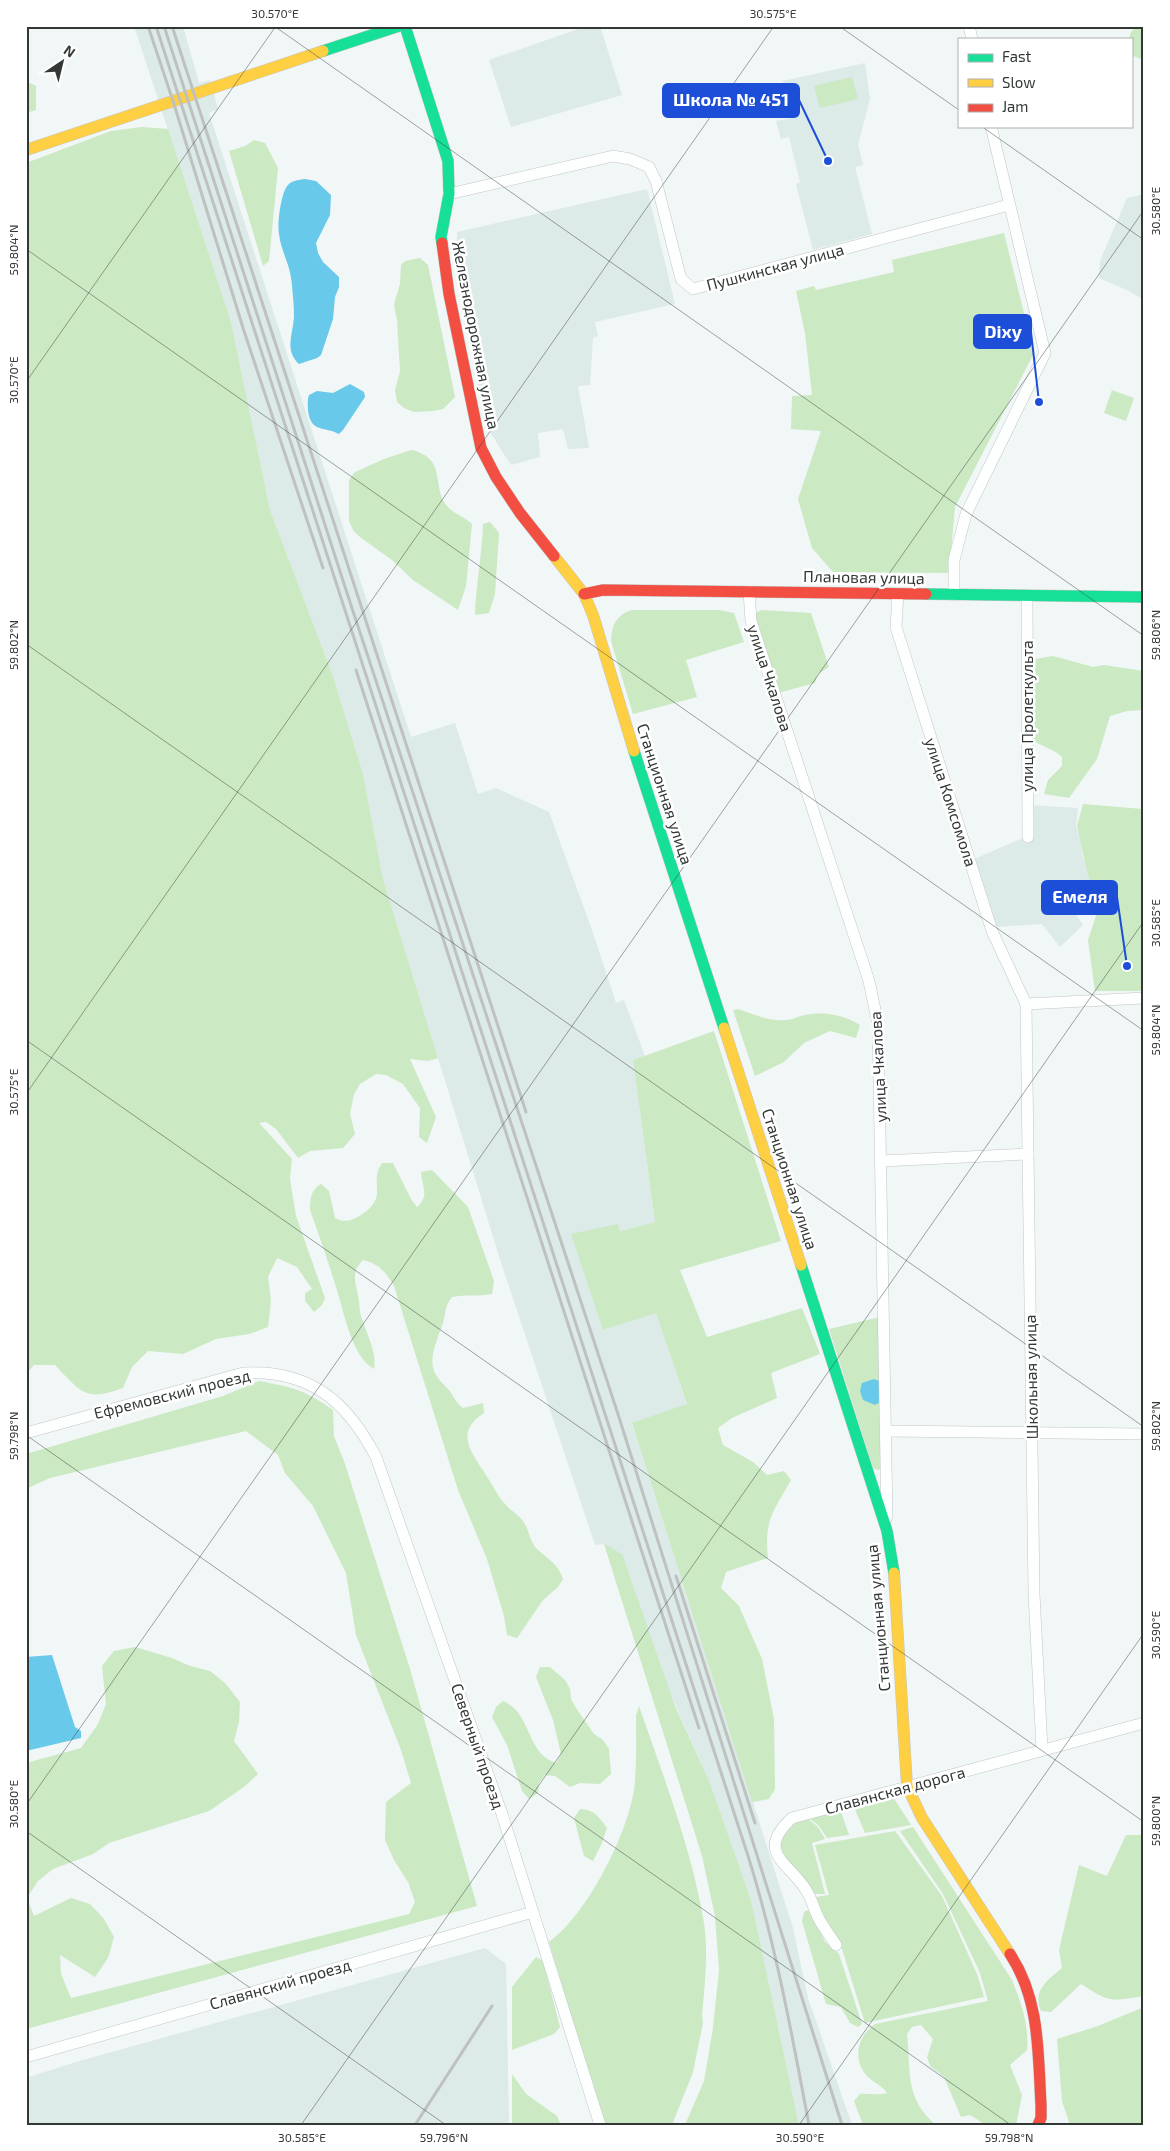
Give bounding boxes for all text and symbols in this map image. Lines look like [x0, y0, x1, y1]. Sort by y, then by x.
text: 30.570°E [251, 6, 299, 20]
text: 30.575°E [750, 6, 797, 20]
north arrow [38, 38, 88, 88]
legend [958, 38, 1132, 128]
text: N [61, 41, 79, 61]
text: Fast [1002, 47, 1032, 65]
text: Slow [1002, 73, 1036, 91]
callout: Школа № 451 [663, 84, 799, 117]
text: Школа № 451 [673, 88, 789, 110]
text: Jam [1002, 97, 1028, 115]
text: 30.580°E [1148, 186, 1162, 235]
text: 59.804°N [6, 225, 20, 275]
street label: Железнодорожная улица [448, 239, 504, 431]
street label: Пушкинская улица [704, 239, 846, 295]
callout: Dixy [974, 315, 1031, 348]
text: Dixy [984, 320, 1023, 342]
text: 30.570°E [6, 356, 20, 404]
street label: Плановая улица [803, 566, 925, 588]
text: 59.806°N [1148, 610, 1162, 660]
text: 59.802°N [6, 620, 20, 670]
street label: улица Чкалова [743, 622, 797, 734]
street label: улица Пролеткульта [1017, 640, 1037, 792]
street label: Станционная улица [633, 721, 697, 867]
street label: улица Комсомола [921, 735, 981, 869]
callout: Емеля [1042, 881, 1117, 914]
text: Емеля [1052, 885, 1108, 907]
text: 30.585°E [1148, 899, 1162, 947]
text: 59.804°N [1148, 1005, 1162, 1055]
street label: улица Чкалова [865, 1011, 891, 1123]
text: 30.575°E [6, 1068, 20, 1115]
street label: Станционная улица [758, 1106, 822, 1252]
street label: Школьная улица [1020, 1314, 1042, 1440]
street label: Ефремовский проезд [92, 1365, 252, 1422]
text: 59.802°N [1148, 1401, 1162, 1451]
text: 59.798°N [6, 1412, 20, 1460]
street label: Станционная улица [862, 1544, 894, 1692]
text: 30.590°E [1148, 1611, 1162, 1659]
street label: Северный проезд [448, 1680, 509, 1811]
street label: Славянская дорога [823, 1762, 967, 1817]
text: 30.580°E [6, 1779, 20, 1828]
text: 59.800°N [1148, 1796, 1162, 1846]
street label: Славянский проезд [207, 1954, 353, 2013]
text: 30.585°E [278, 2130, 326, 2144]
text: 59.796°N [420, 2130, 468, 2144]
text: 30.590°E [776, 2130, 824, 2144]
text: 59.798°N [985, 2130, 1033, 2144]

